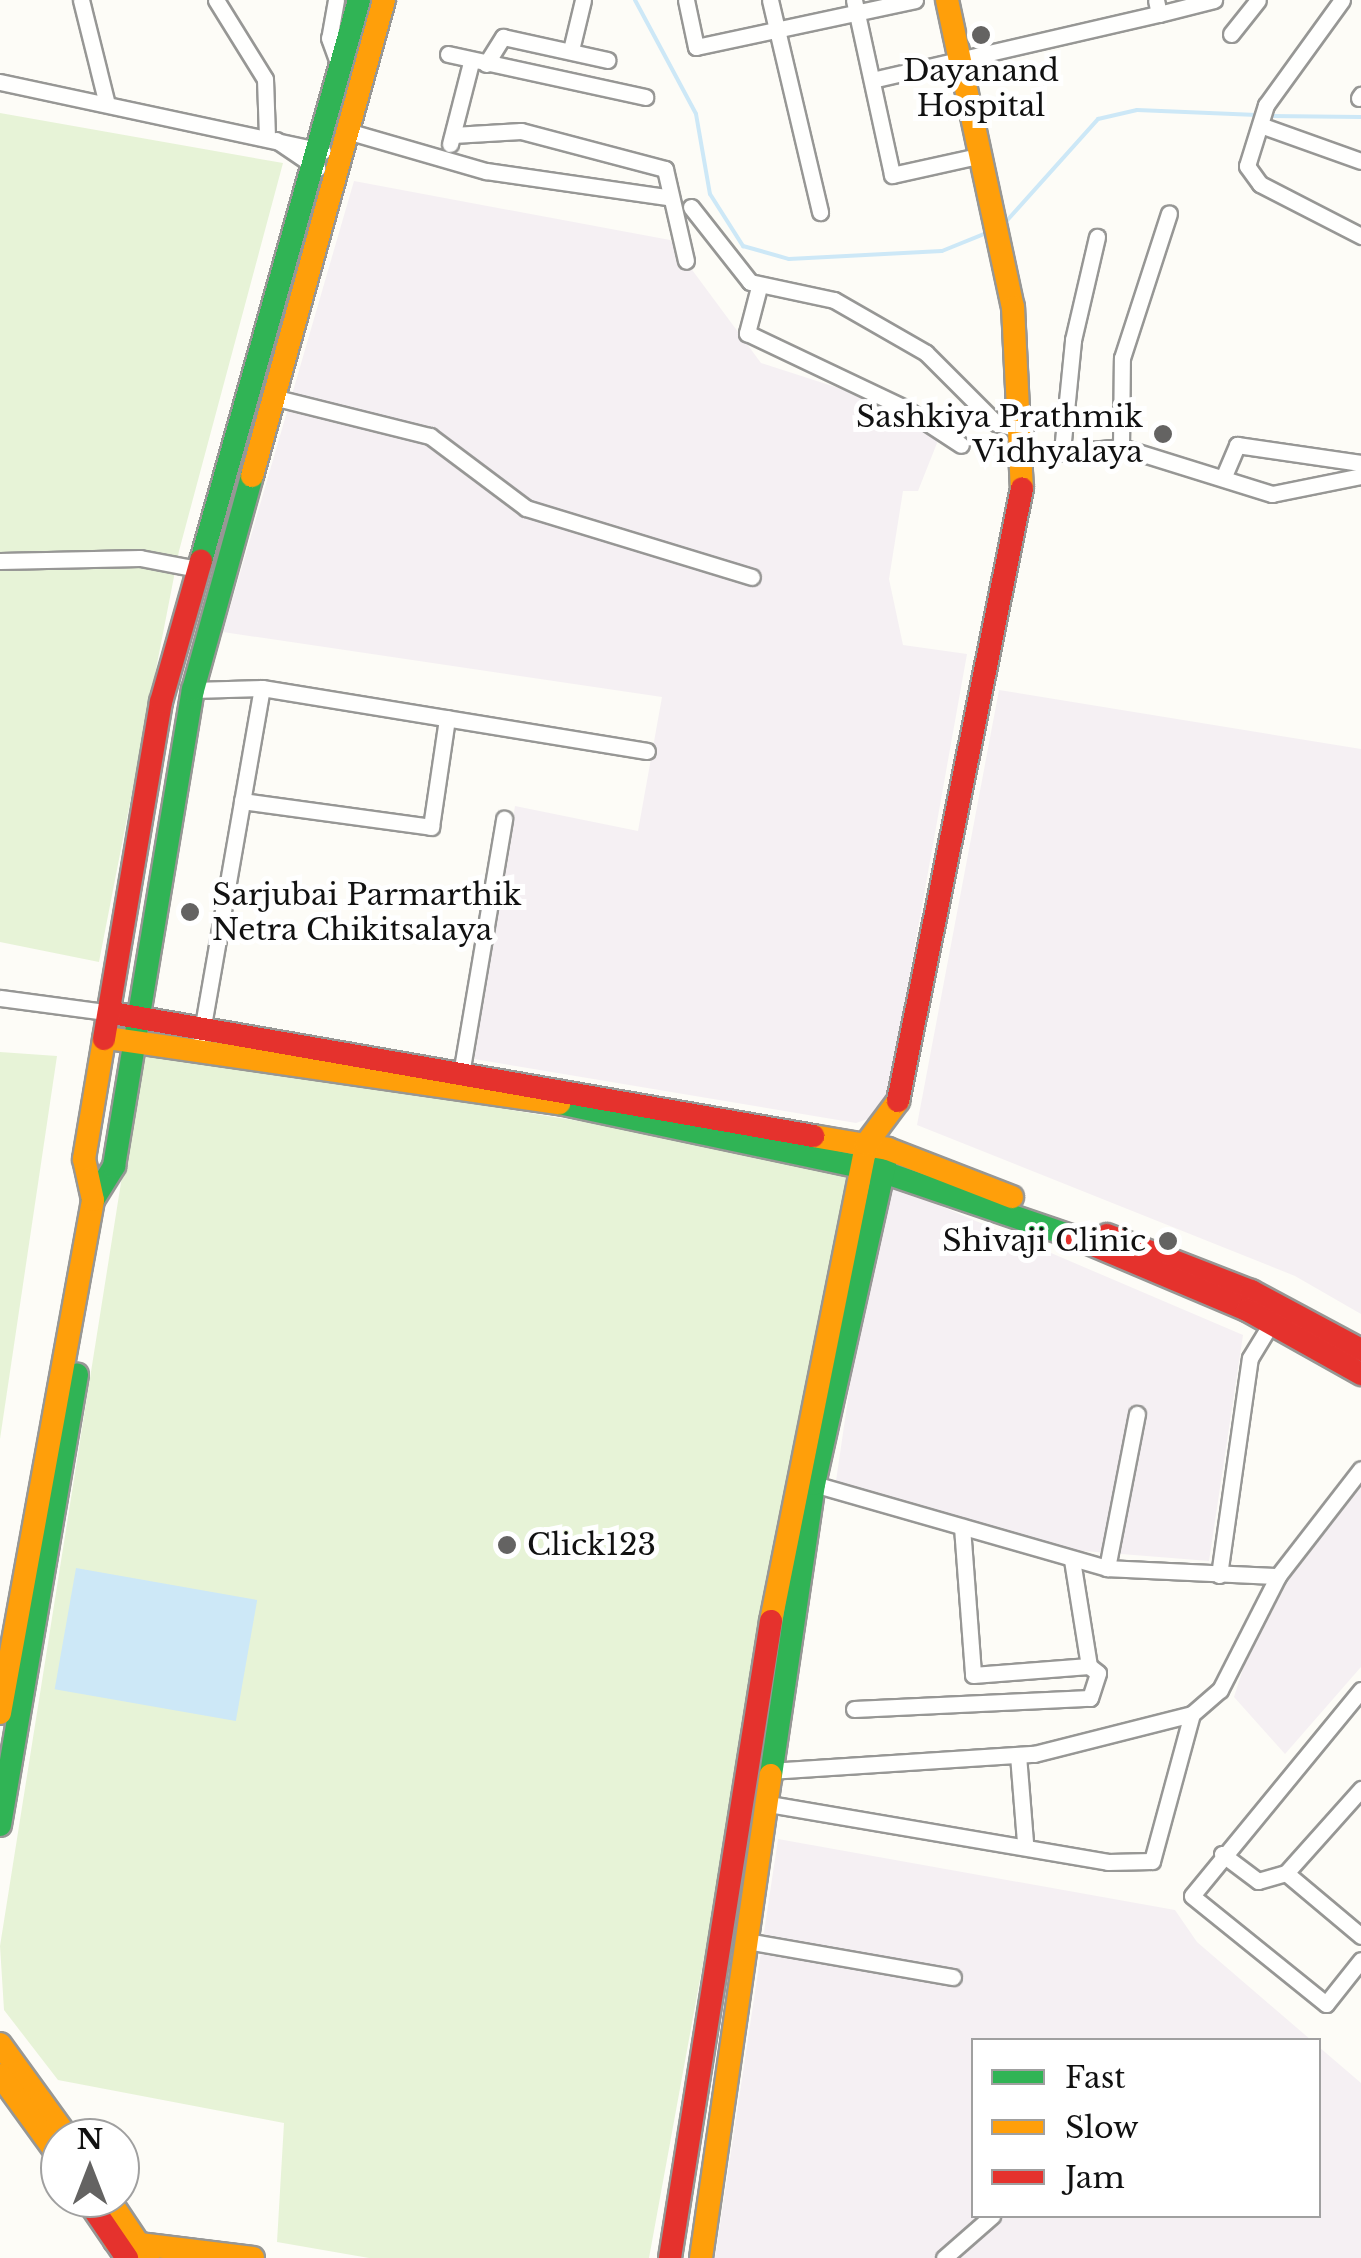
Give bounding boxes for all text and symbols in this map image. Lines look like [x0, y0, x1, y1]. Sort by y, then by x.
marker: Dayanand Hospital [968, 22, 994, 48]
place label: Dayanand Hospital [903, 53, 1059, 124]
place label: Sashkiya Prathmik Vidhyalaya [856, 399, 1143, 470]
marker: Sashkiya Prathmik Vidhyalaya [1152, 423, 1174, 445]
place label: Sarjubai Parmarthik Netra Chikitsalaya [212, 877, 522, 948]
marker: Sarjubai Parmarthik Netra Chikitsalaya [177, 899, 203, 925]
place label: Shivaji Clinic [942, 1223, 1146, 1259]
marker: Shivaji Clinic [1155, 1228, 1181, 1254]
place label: Click123 [527, 1527, 656, 1563]
marker: Click123 [496, 1534, 518, 1556]
legend [971, 2038, 1321, 2218]
text: Fast [1065, 2059, 1126, 2096]
text: Slow [1065, 2109, 1139, 2146]
north arrow [40, 2118, 140, 2218]
text: N [77, 2122, 103, 2157]
text: Jam [1065, 2159, 1125, 2196]

